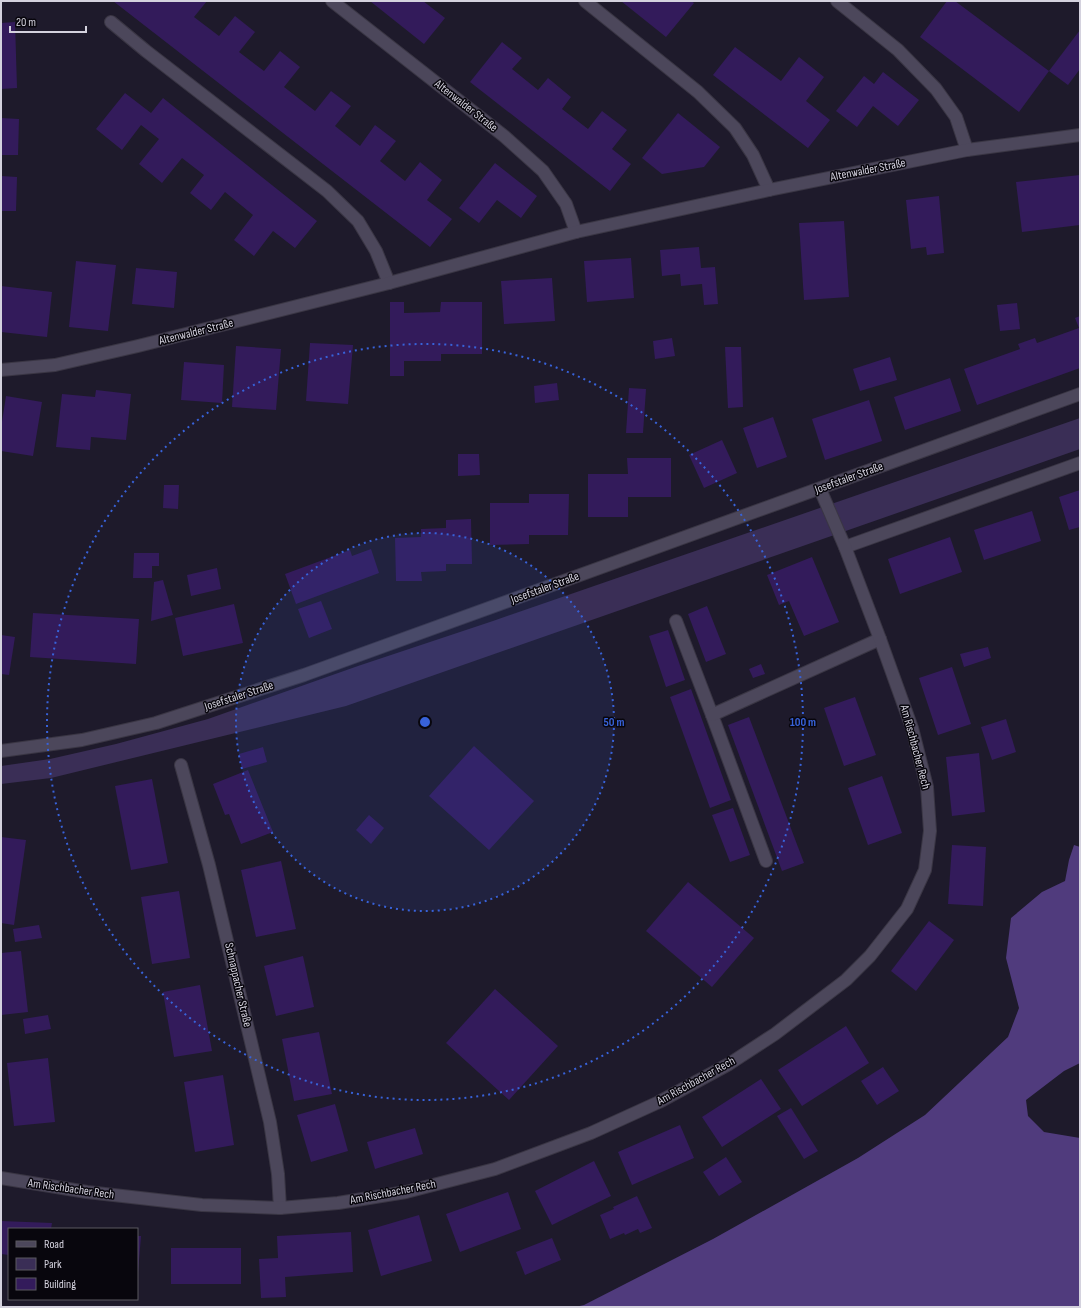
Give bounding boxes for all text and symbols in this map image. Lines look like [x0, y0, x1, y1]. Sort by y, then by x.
scale bar [10, 8, 86, 34]
text: 20 m [16, 15, 36, 30]
street label: Altenwalder Straße [431, 76, 501, 135]
street label: Altenwalder Straße [828, 155, 907, 185]
street label: Altenwalder Straße [156, 315, 235, 349]
street label: Josefstaler Straße [812, 459, 885, 498]
street label: Josefstaler Straße [508, 569, 581, 608]
street label: Josefstaler Straße [202, 678, 275, 714]
street label: Am Rischbacher Rech [896, 702, 933, 791]
centre of rings [418, 715, 432, 729]
text: 50 m [604, 715, 624, 730]
text: 100 m [790, 715, 816, 730]
street label: Schnappacher Straße [221, 941, 255, 1029]
street label: Am Rischbacher Rech [654, 1053, 738, 1109]
street label: Am Rischbacher Rech [26, 1175, 115, 1202]
street label: Am Rischbacher Rech [348, 1176, 437, 1208]
legend [8, 1228, 138, 1300]
text: Road [44, 1237, 64, 1252]
text: Park [44, 1257, 62, 1272]
text: Building [44, 1277, 76, 1292]

